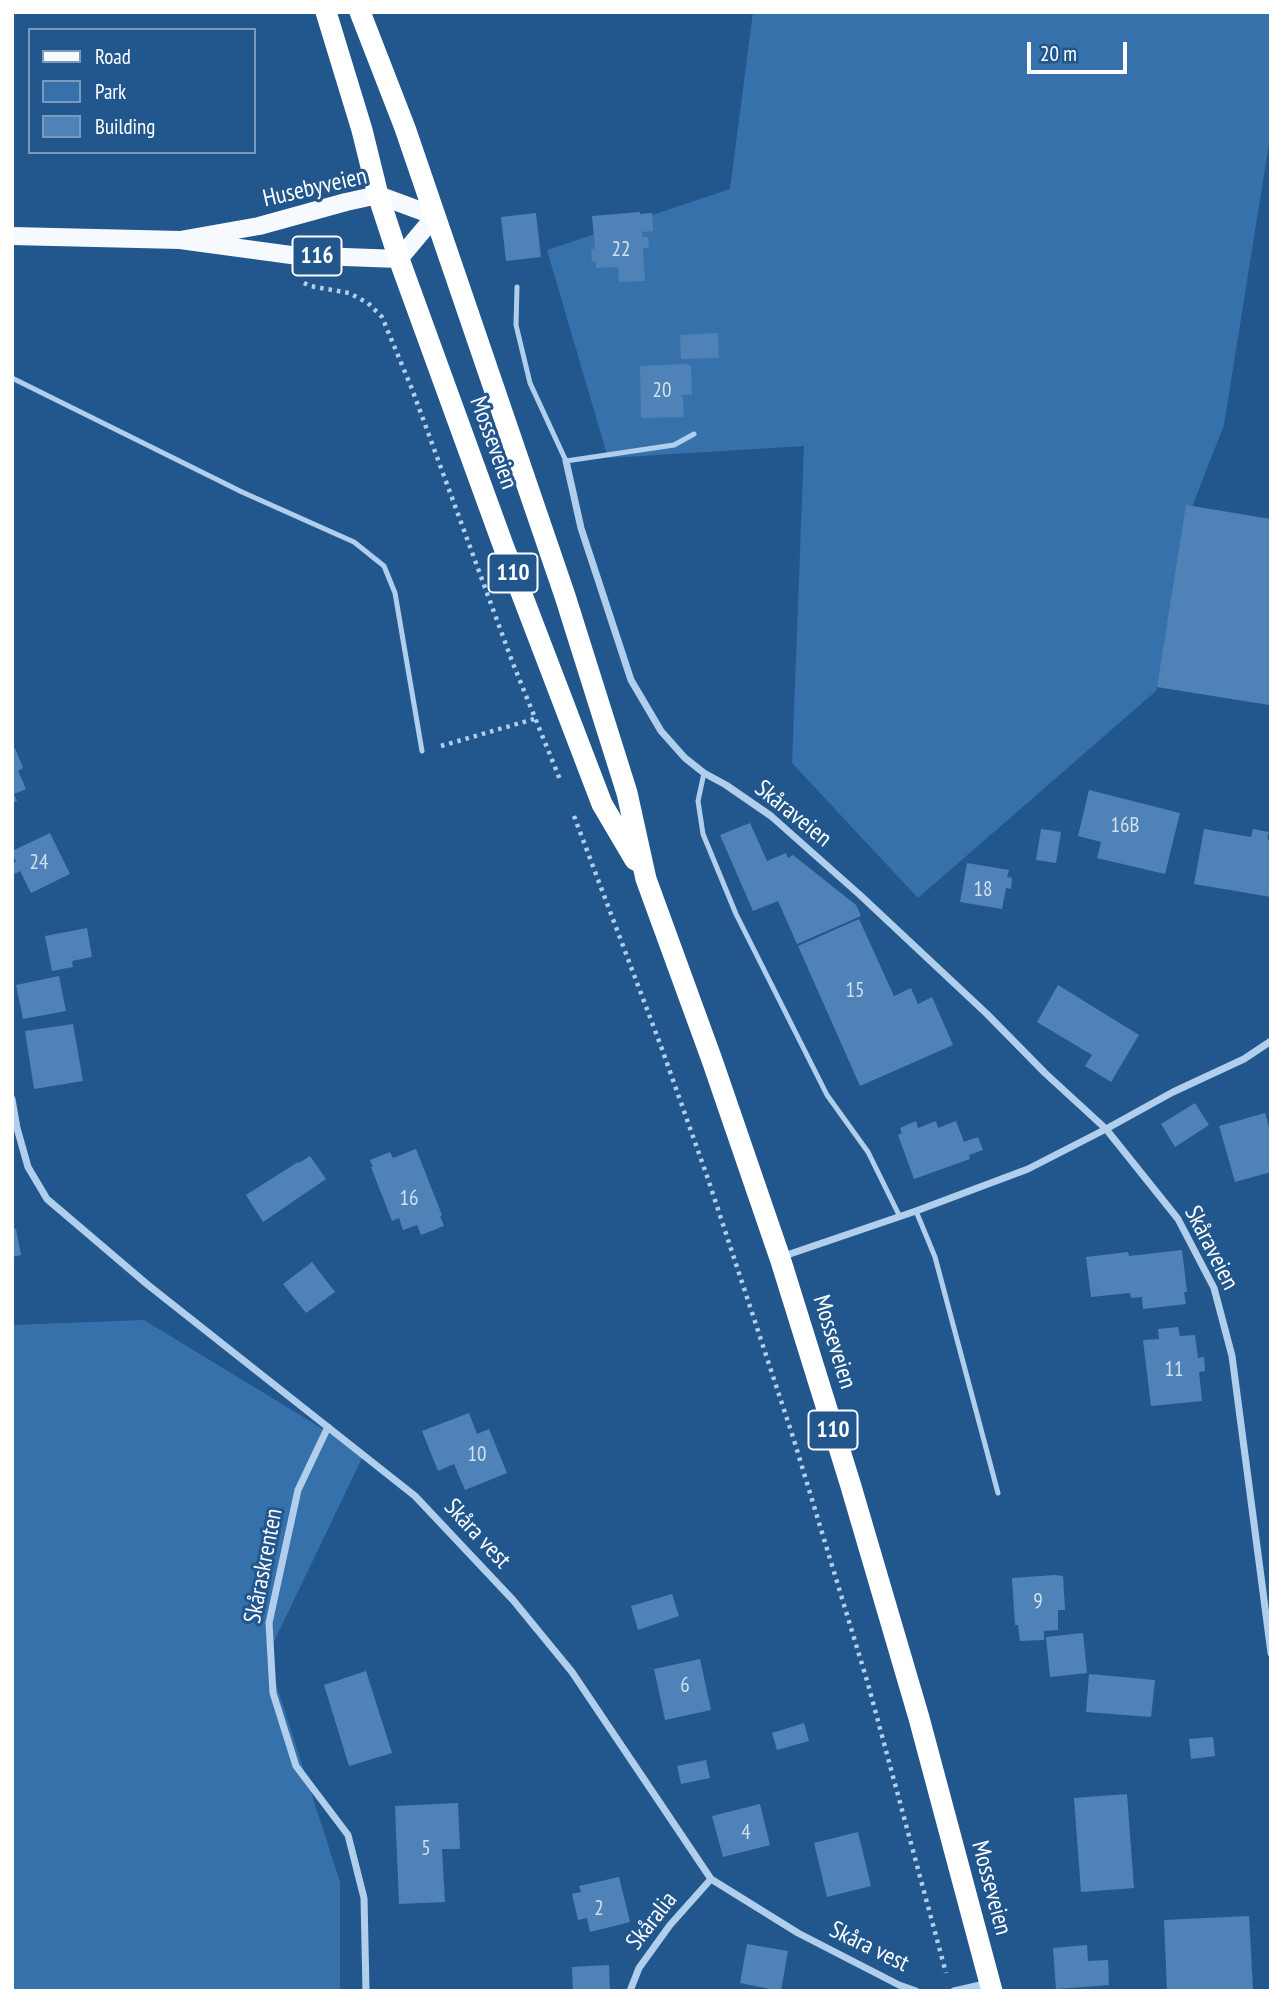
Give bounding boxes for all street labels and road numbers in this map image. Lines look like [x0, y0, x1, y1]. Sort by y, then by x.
street label: Husebyveien [260, 162, 370, 214]
road number: 116 [292, 236, 342, 276]
street label: Mosseveien [463, 393, 523, 493]
road number: 110 [489, 554, 538, 593]
street label: Skåraveien [749, 774, 837, 854]
street label: Skåraveien [1178, 1201, 1244, 1295]
street label: Mosseveien [806, 1292, 862, 1392]
road number: 110 [808, 1410, 858, 1450]
street label: Skåra vest [438, 1493, 516, 1575]
street label: Skåraskrenten [239, 1506, 289, 1626]
street label: Mosseveien [965, 1838, 1017, 1938]
street label: Skåralia [620, 1886, 684, 1956]
street label: Skåra vest [825, 1916, 913, 1978]

